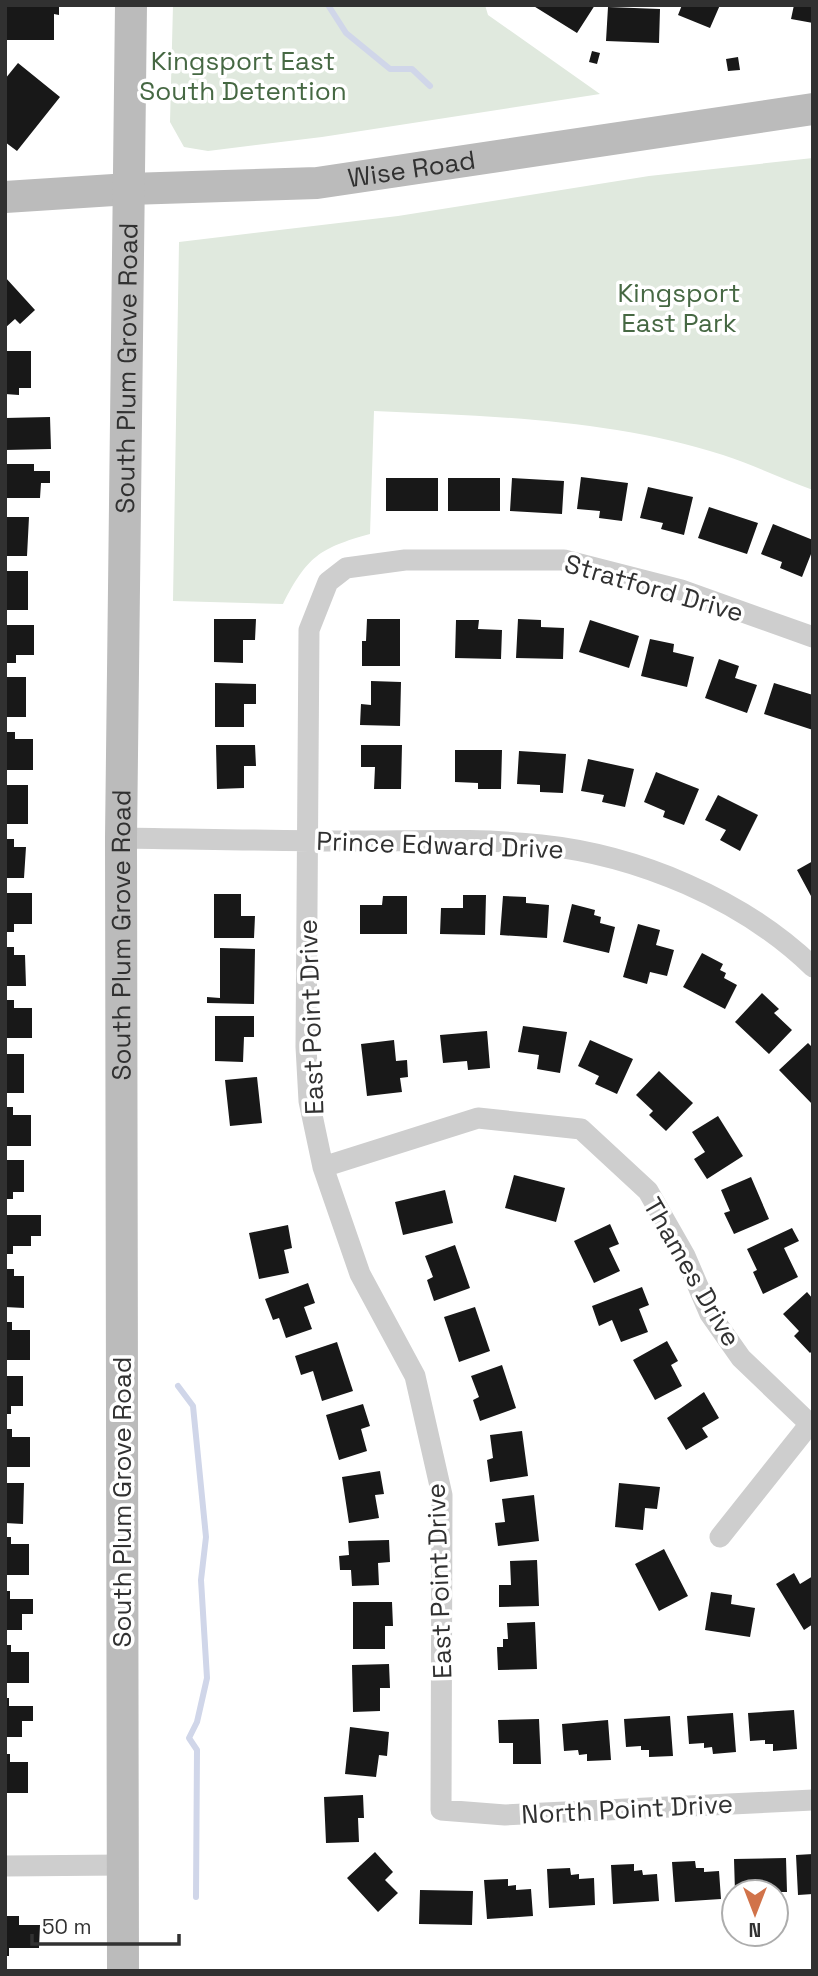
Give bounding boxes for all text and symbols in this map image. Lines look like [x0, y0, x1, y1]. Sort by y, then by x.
park label: Kingsport East South Detention [139, 44, 347, 108]
street label: Wise Road [345, 143, 478, 195]
street label: South Plum Grove Road [108, 222, 145, 514]
park label: Kingsport East Park [617, 276, 741, 340]
street label: Stratford Drive [561, 546, 747, 630]
street label: South Plum Grove Road [104, 789, 139, 1081]
street label: Prince Edward Drive [316, 824, 564, 866]
street label: East Point Drive [291, 919, 331, 1115]
street label: Thames Drive [636, 1191, 748, 1353]
street label: South Plum Grove Road [105, 1357, 139, 1647]
street label: East Point Drive [419, 1483, 459, 1679]
street label: North Point Drive [520, 1786, 734, 1832]
north arrow [720, 1878, 790, 1948]
scale bar [32, 1902, 178, 1946]
text: 50 m [42, 1913, 92, 1940]
text: N [749, 1917, 761, 1942]

